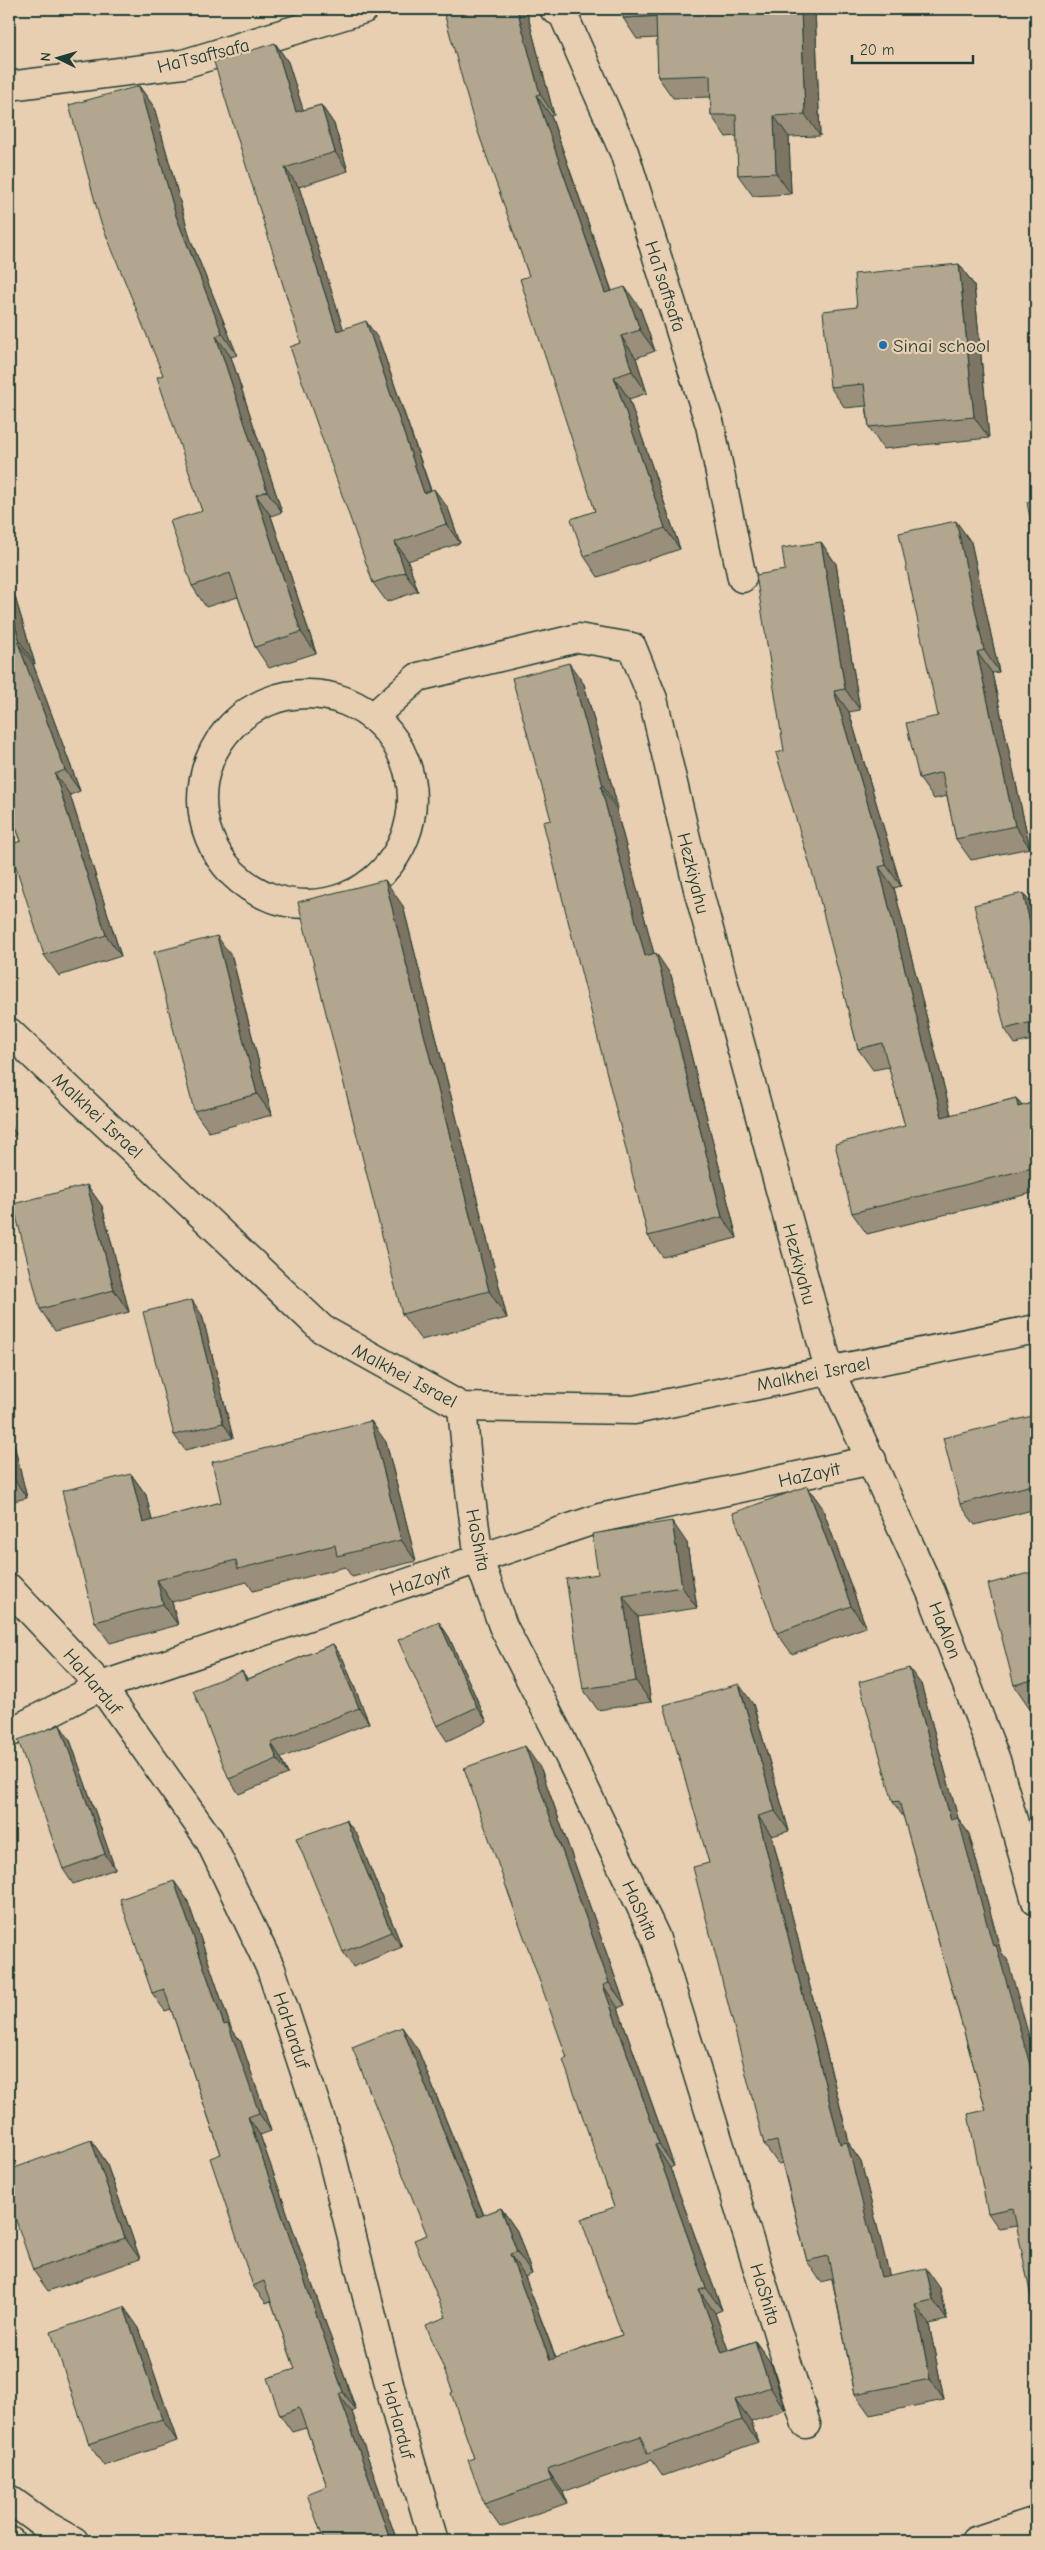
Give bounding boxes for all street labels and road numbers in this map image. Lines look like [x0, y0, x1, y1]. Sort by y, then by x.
street label: HaTsaftsafa [155, 34, 252, 78]
street label: HaTsaftsafa [640, 238, 690, 335]
street label: Hezkiyahu [672, 830, 714, 916]
street label: Malkhei Israel [48, 1068, 147, 1163]
street label: Hezkiyahu [778, 1221, 820, 1307]
street label: Malkhei Israel [348, 1339, 461, 1413]
street label: Malkhei Israel [754, 1352, 872, 1396]
street label: HaZayit [776, 1458, 843, 1492]
street label: HaShita [461, 1507, 495, 1573]
street label: HaZayit [387, 1561, 454, 1601]
street label: HaAlon [924, 1599, 966, 1662]
street label: HaHarduf [58, 1644, 127, 1720]
street label: HaShita [617, 1877, 663, 1944]
street label: HaHarduf [268, 1989, 314, 2073]
street label: HaShita [745, 2261, 785, 2328]
street label: HaHarduf [377, 2379, 419, 2463]

